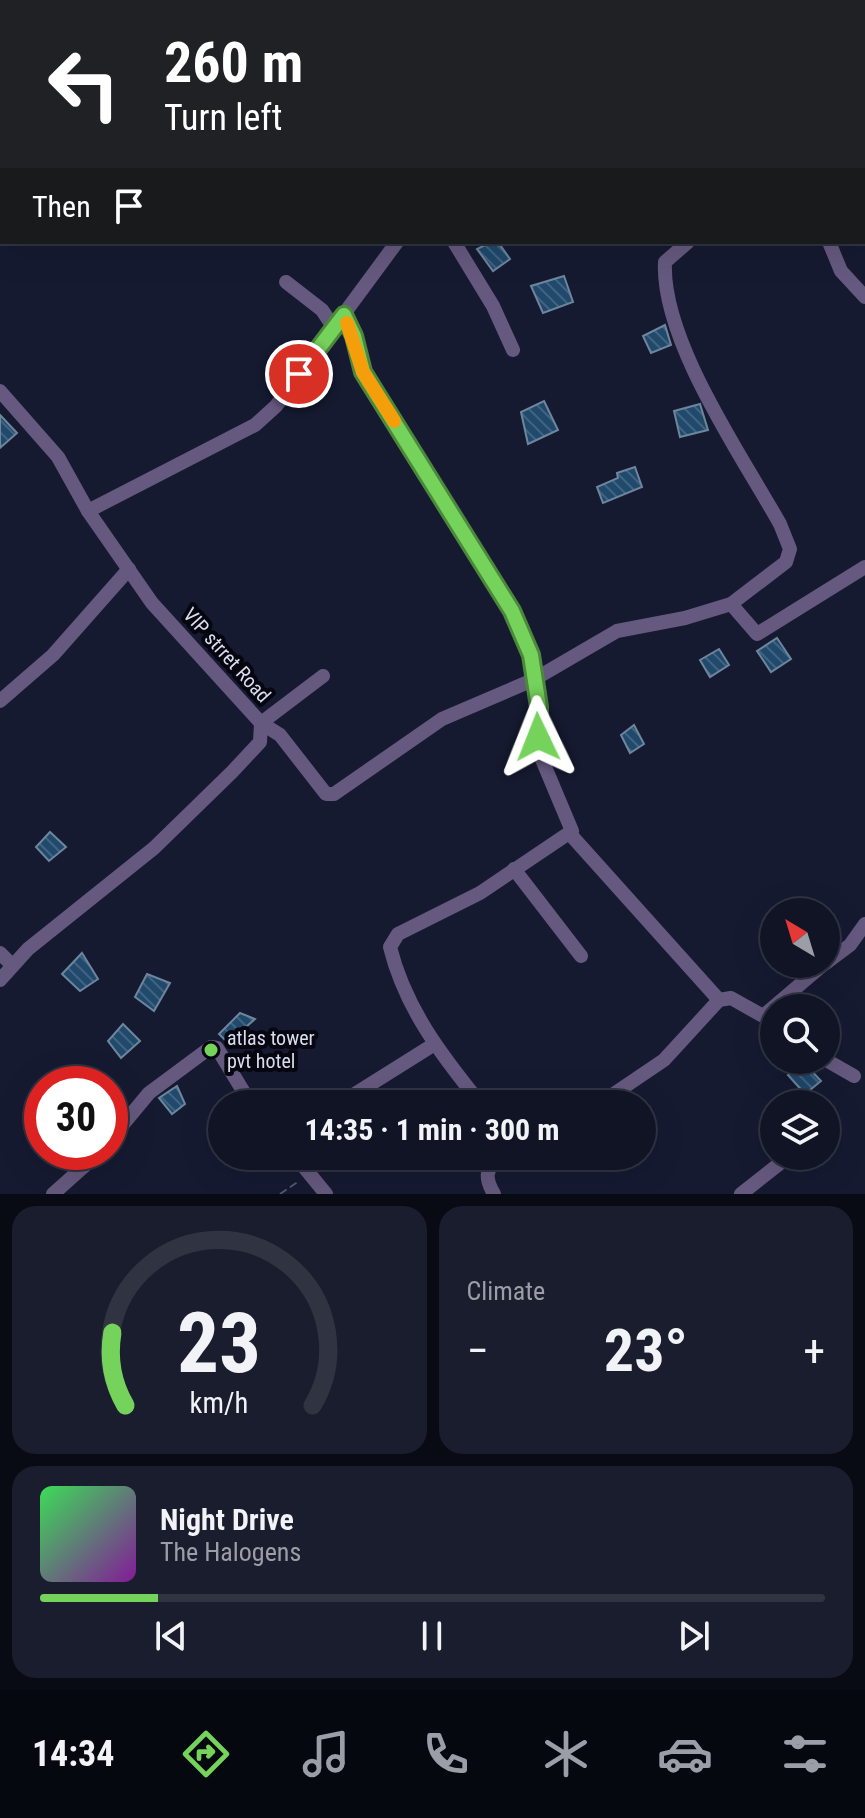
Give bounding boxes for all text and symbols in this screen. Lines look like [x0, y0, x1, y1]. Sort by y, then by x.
text: 260 m [164, 30, 303, 96]
icon: left [32, 32, 136, 136]
text: Turn left [164, 97, 282, 139]
icon: arrive [107, 184, 151, 228]
text: Then [32, 189, 91, 224]
pin [265, 340, 333, 408]
icon: arrive [277, 352, 321, 396]
street label: VIP strret Road [178, 603, 276, 707]
position arrow [496, 695, 580, 779]
north arrow [760, 898, 840, 978]
map controls [760, 898, 840, 1170]
button: search [760, 994, 840, 1074]
place label: atlas tower pvt hotel [227, 1026, 315, 1073]
marker: atlas tower pvt hotel [202, 1041, 220, 1059]
speed limit sign: 30 [24, 1066, 128, 1170]
button: layers [760, 1090, 840, 1170]
text: 14:35 · 1 min · 300 m [305, 1112, 559, 1147]
text: Climate [467, 1276, 545, 1306]
text: 23 [177, 1295, 261, 1392]
text: 23° [604, 1315, 688, 1386]
text: − [467, 1325, 489, 1377]
text: + [803, 1325, 825, 1377]
text: km/h [190, 1386, 249, 1420]
text: Night Drive [160, 1502, 294, 1537]
text: The Halogens [160, 1537, 301, 1567]
icon: previous [149, 1614, 193, 1658]
icon: pause [410, 1614, 454, 1658]
icon: next [672, 1614, 716, 1658]
icon: directions [178, 1726, 234, 1782]
icon: music [298, 1726, 354, 1782]
icon: phone [418, 1726, 474, 1782]
icon: climate [538, 1726, 594, 1782]
icon: car [657, 1726, 713, 1782]
icon: filters [777, 1726, 833, 1782]
text: 14:34 [32, 1733, 115, 1775]

